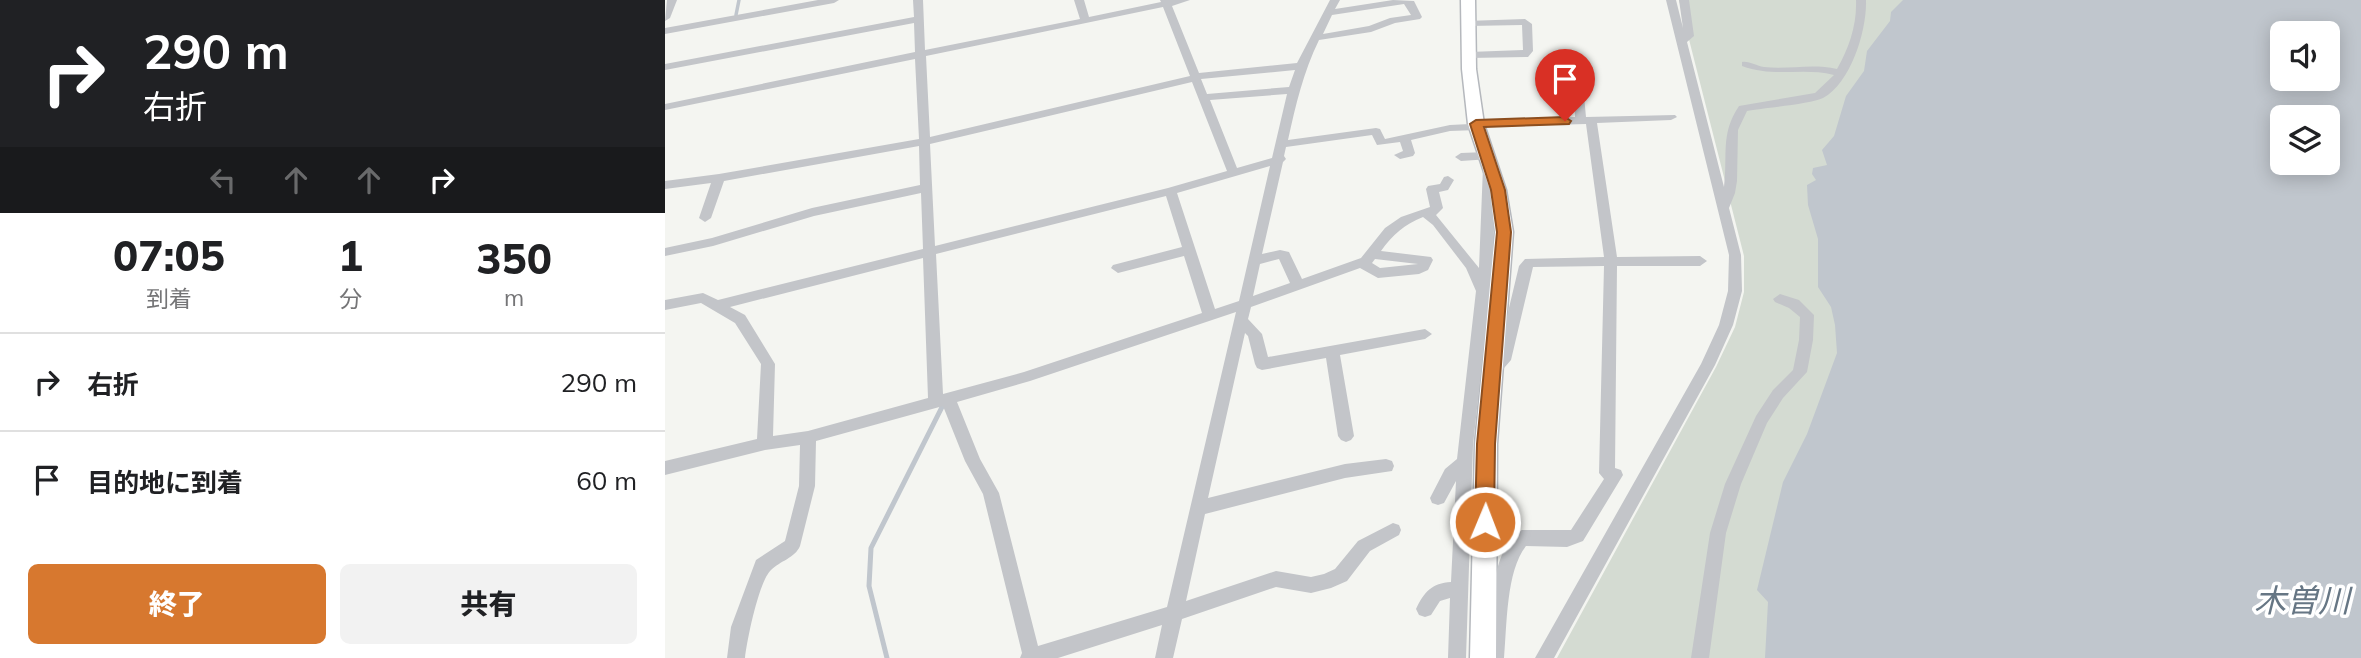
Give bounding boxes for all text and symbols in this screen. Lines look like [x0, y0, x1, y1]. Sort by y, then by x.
text: 290 m [143, 20, 289, 81]
map controls [2270, 21, 2340, 175]
button: sound [2270, 21, 2340, 91]
icon: right [28, 28, 119, 119]
pin [1535, 49, 1595, 121]
icon: arrive [1546, 60, 1584, 98]
text: 右折 [143, 86, 207, 126]
button: layers [2270, 105, 2340, 175]
icon: left [204, 161, 242, 199]
icon: ahead [277, 161, 315, 199]
icon: ahead [350, 161, 388, 199]
icon: right [423, 161, 461, 199]
text: 07:05 [113, 229, 225, 282]
text: 1 [338, 229, 363, 282]
text: 350 [476, 232, 552, 285]
text: m [504, 283, 524, 312]
text: 到着 [146, 284, 192, 313]
text: 分 [339, 284, 362, 313]
icon: right [28, 363, 66, 401]
text: 290 m [561, 366, 637, 399]
text: 右折 [87, 368, 139, 401]
icon: arrive [28, 461, 66, 499]
text: 60 m [576, 464, 637, 497]
text: 目的地に到着 [87, 466, 243, 499]
position arrow [1448, 485, 1522, 559]
button: 終了 [28, 564, 326, 644]
button: 共有 [340, 564, 637, 644]
water label: 木曽川 [2254, 580, 2353, 620]

